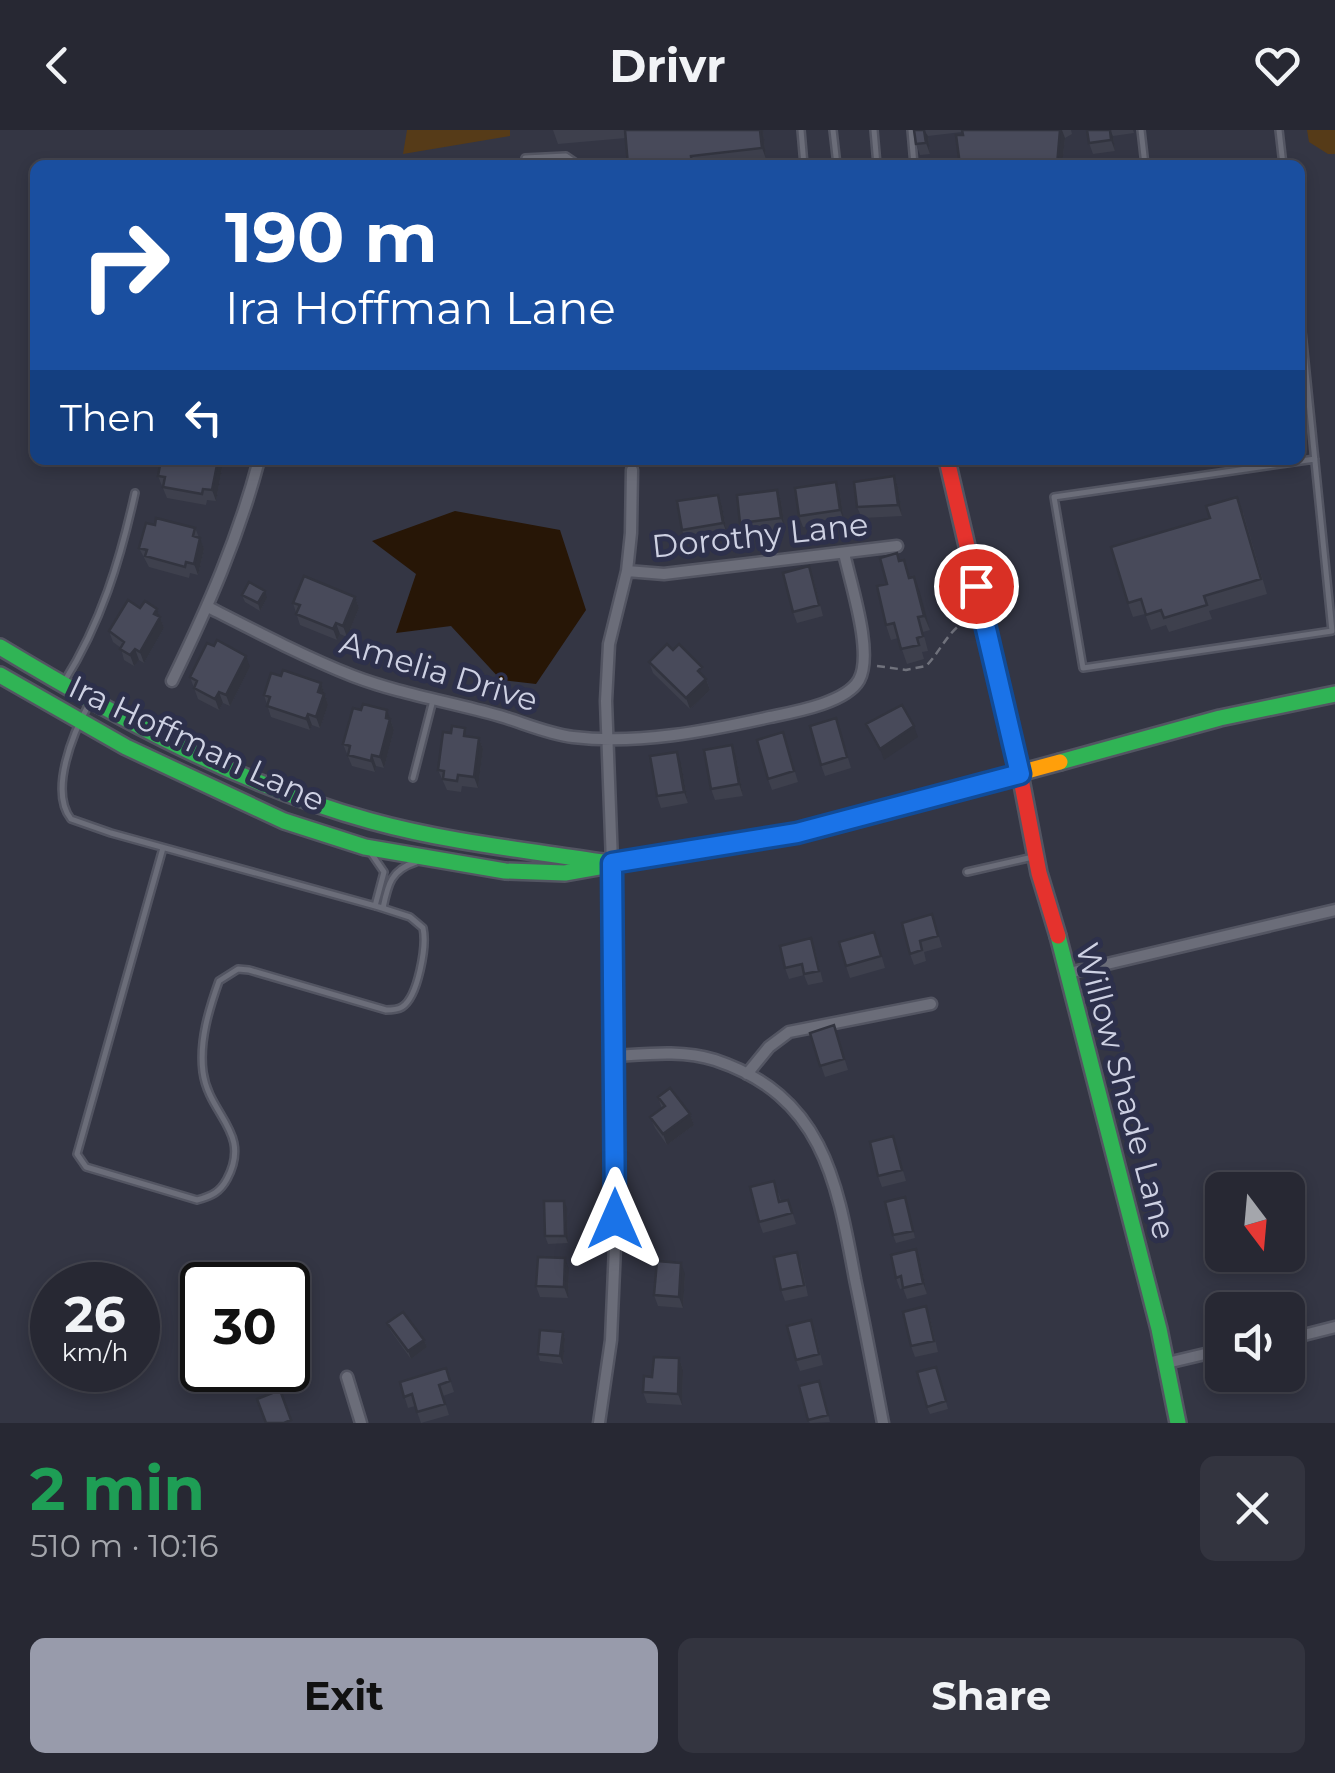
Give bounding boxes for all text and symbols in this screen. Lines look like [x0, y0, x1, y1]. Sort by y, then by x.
icon: back [30, 38, 85, 93]
text: Drivr [609, 38, 726, 93]
icon: heart [1250, 38, 1305, 93]
text: 190 m [225, 194, 438, 280]
icon: right [60, 200, 190, 330]
text: Ira Hoffman Lane [225, 280, 616, 335]
icon: left [176, 390, 231, 445]
text: Then [60, 394, 156, 441]
street label: Dorothy Lane [650, 504, 870, 566]
pin [934, 544, 1019, 629]
icon: arrive [949, 559, 1004, 614]
street label: Amelia Drive [336, 622, 542, 720]
street label: Ira Hoffman Lane [63, 667, 331, 819]
street label: Willow Shade Lane [1068, 939, 1184, 1243]
position arrow [563, 1167, 667, 1271]
north arrow [1205, 1172, 1305, 1272]
map controls [1205, 1172, 1305, 1392]
speed limit sign: 30 [180, 1262, 310, 1392]
text: 26 [64, 1284, 126, 1345]
button: sound [1205, 1292, 1305, 1392]
text: km/h [62, 1337, 128, 1367]
text: 2 min [30, 1452, 205, 1525]
button: close [1200, 1456, 1305, 1561]
text: 510 m · 10:16 [30, 1526, 219, 1565]
button: Exit [30, 1638, 658, 1753]
button: Share [678, 1638, 1305, 1753]

